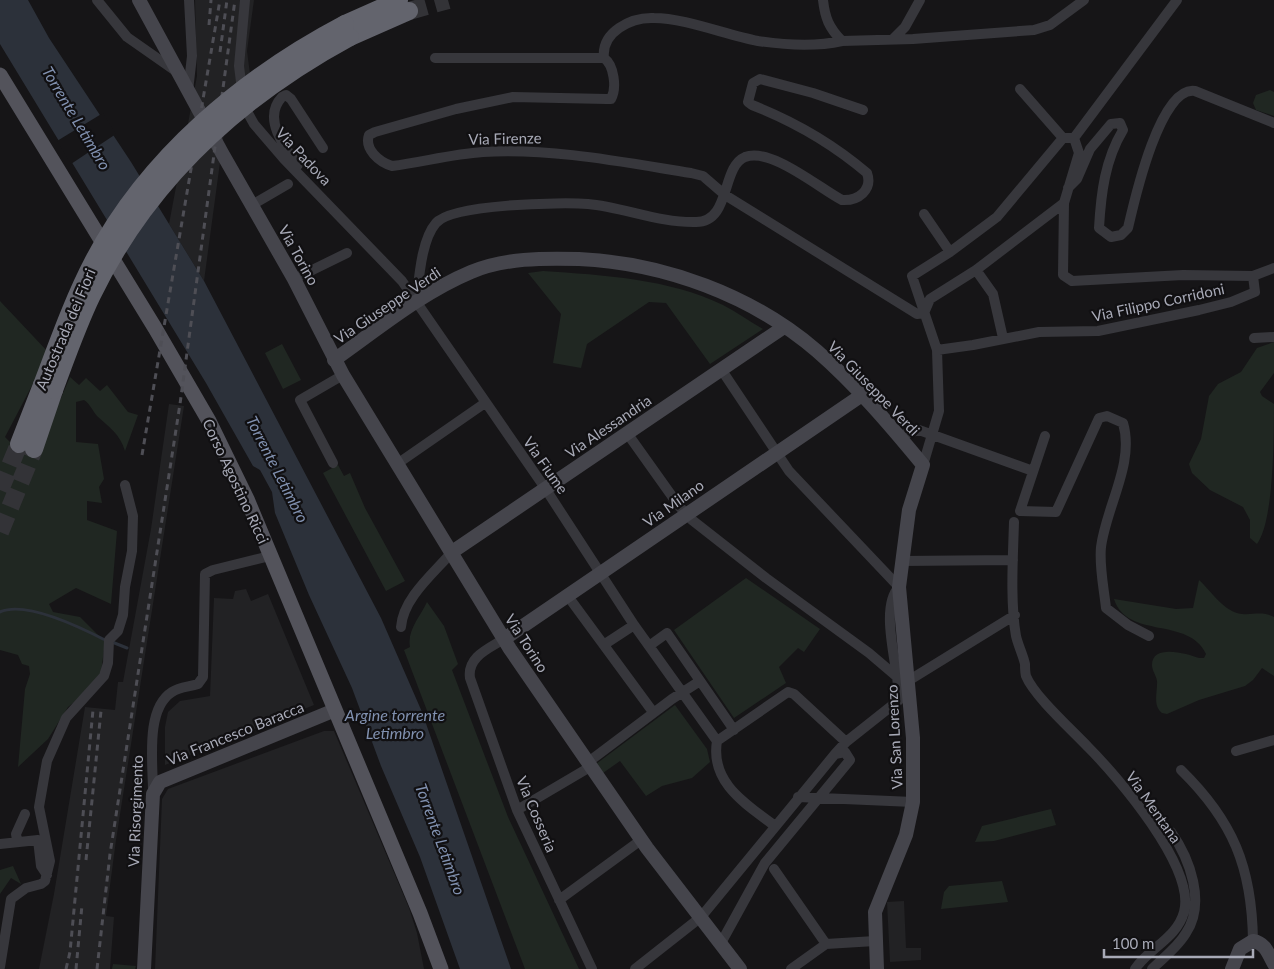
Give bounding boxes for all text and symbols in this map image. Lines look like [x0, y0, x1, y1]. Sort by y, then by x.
water label: Torrente Letimbro [39, 63, 115, 173]
street label: Via Padova [273, 123, 335, 189]
street label: Via Firenze [468, 128, 542, 148]
street label: Via Torino [275, 222, 323, 288]
street label: Via Giuseppe Verdi [330, 263, 444, 347]
street label: Autostrada dei Fiori [31, 266, 99, 392]
street label: Via Filippo Corridoni [1090, 279, 1226, 325]
street label: Via Giuseppe Verdi [824, 337, 924, 439]
street label: Via Alessandria [562, 391, 654, 461]
water label: Torrente Letimbro [243, 412, 313, 526]
street label: Corso Agostino Ricci [199, 416, 273, 546]
street label: Via Fiume [520, 433, 572, 497]
street label: Via Milano [639, 475, 707, 531]
street label: Via Torino [501, 610, 553, 676]
street label: Via San Lorenzo [882, 684, 906, 790]
street label: Via Francesco Baracca [164, 697, 306, 769]
water label: Argine torrente Letimbro [344, 705, 445, 742]
street label: Via Risorgimento [124, 755, 146, 867]
street label: Via Mentana [1123, 768, 1185, 846]
street label: Via Cosseria [513, 773, 561, 855]
water label: Torrente Letimbro [412, 781, 470, 897]
scale bar [1104, 926, 1253, 958]
text: 100 m [1112, 934, 1154, 952]

